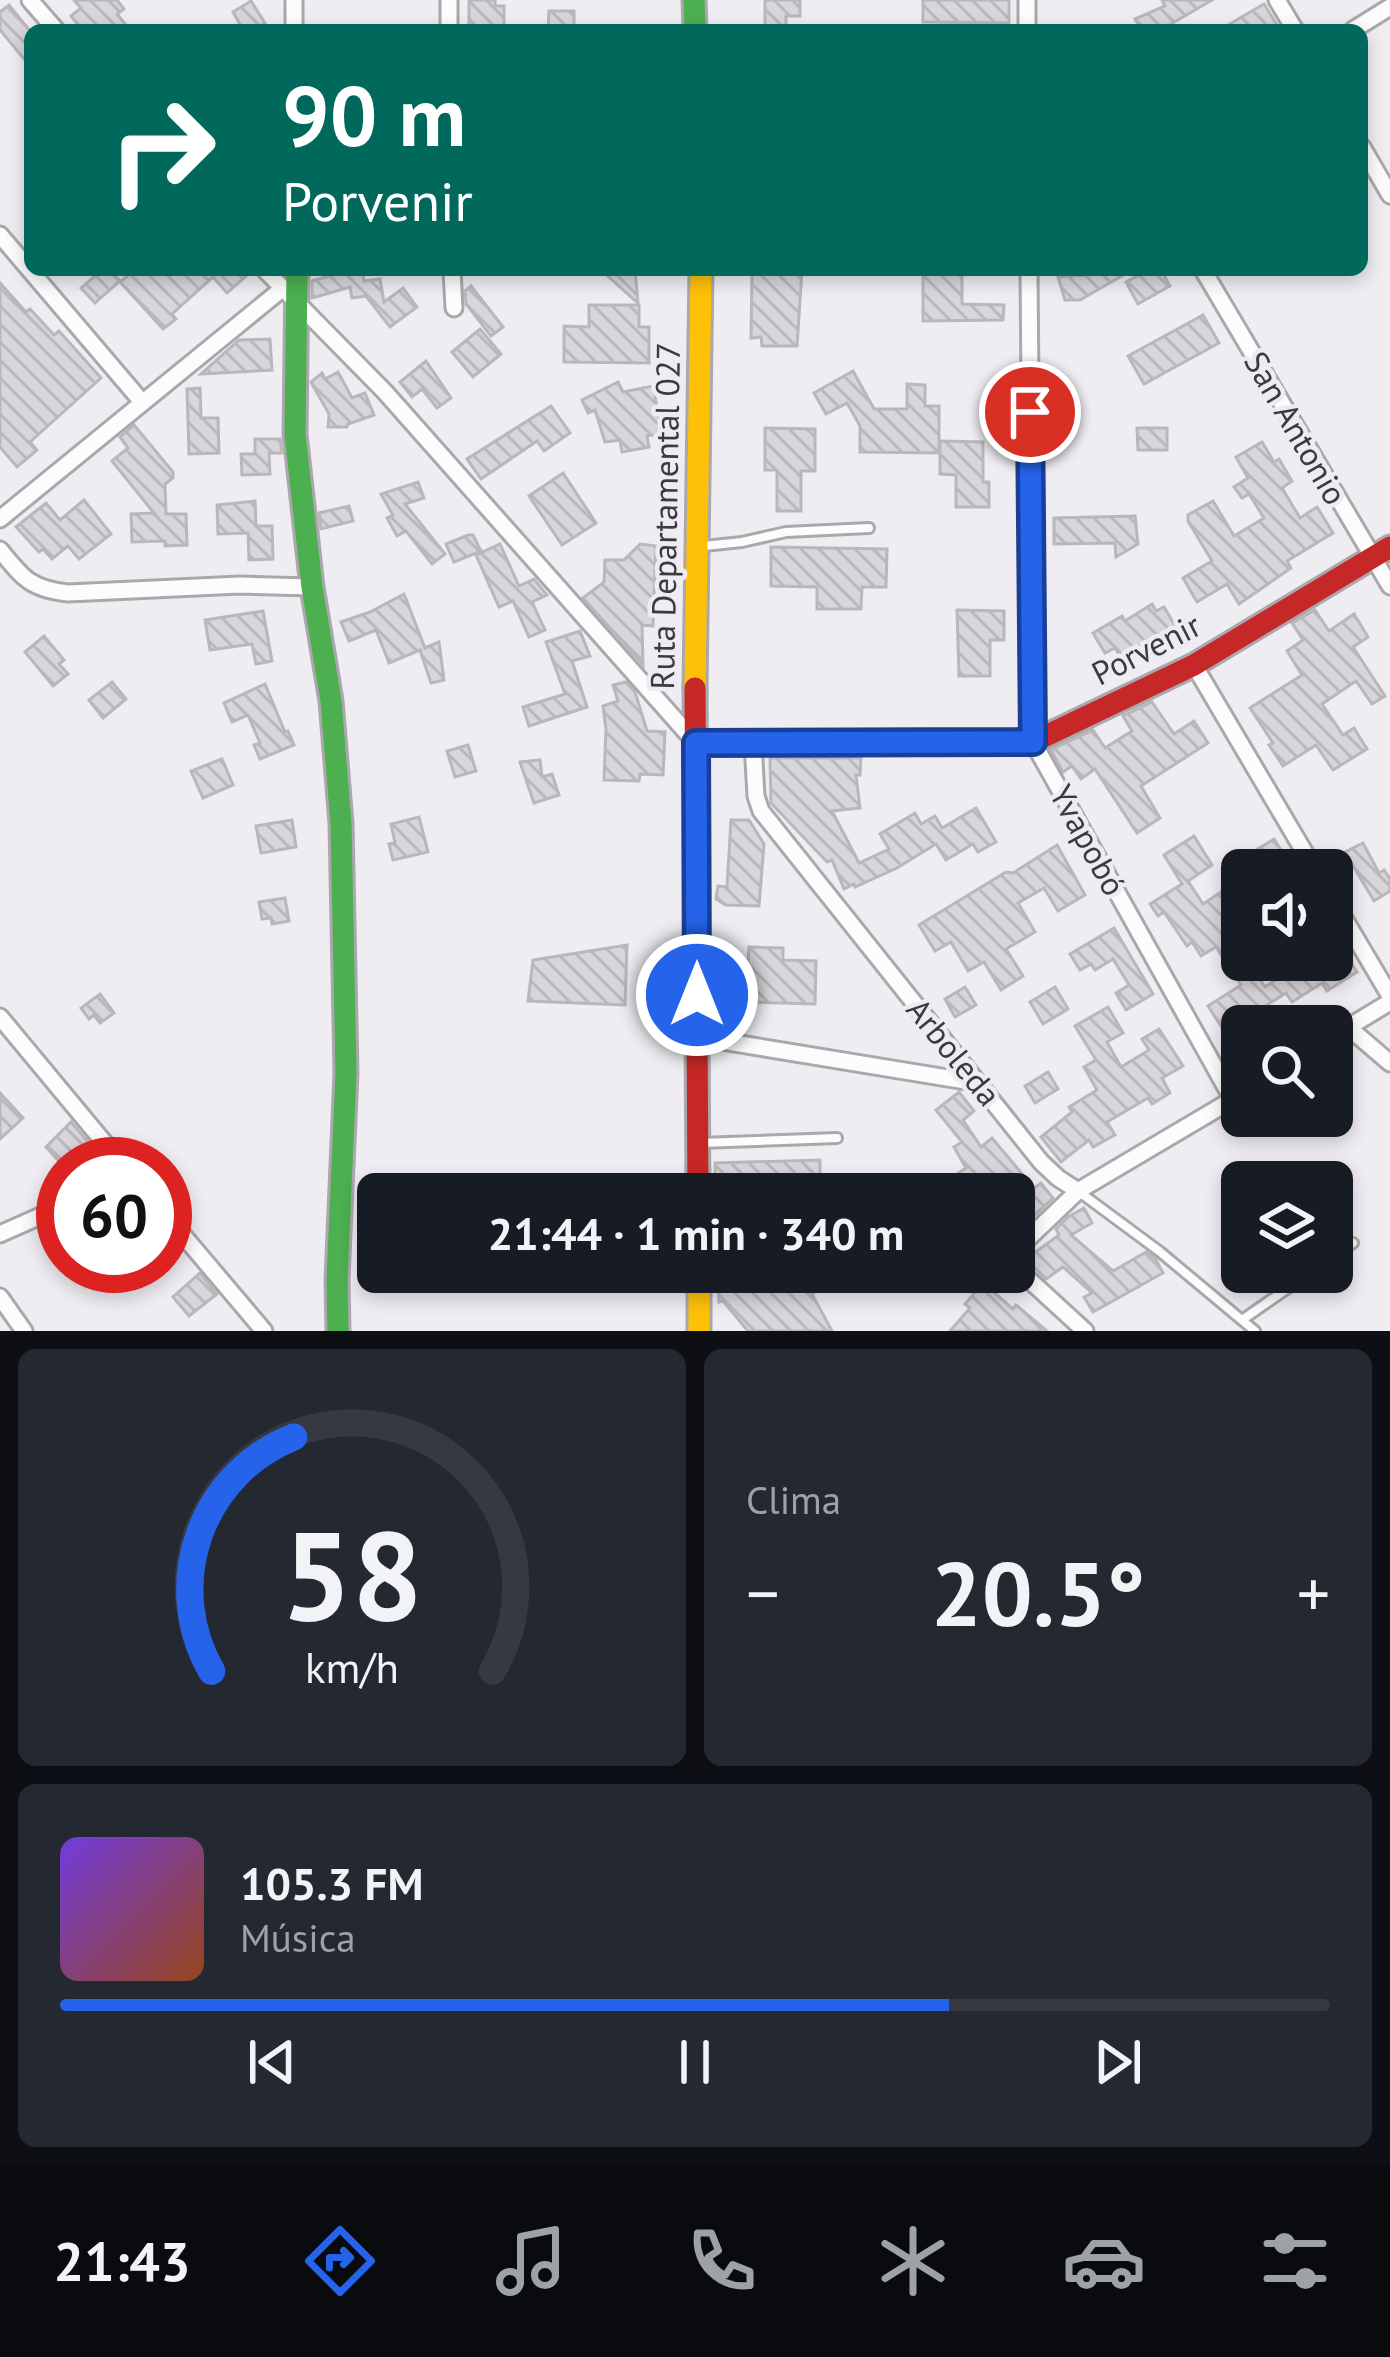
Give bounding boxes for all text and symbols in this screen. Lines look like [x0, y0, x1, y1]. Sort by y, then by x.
text: 90 m [282, 60, 466, 169]
icon: right [84, 72, 240, 228]
text: Porvenir [282, 166, 473, 236]
street label: Ruta Departamental 027 [640, 342, 689, 690]
street label: San Antonio [1235, 343, 1358, 512]
pin [979, 361, 1081, 463]
icon: arrive [997, 379, 1063, 445]
street label: Porvenir [1084, 603, 1207, 694]
street label: Yvapobó [1041, 777, 1136, 903]
map controls [1221, 849, 1353, 1293]
button: sound [1221, 849, 1353, 981]
position arrow [634, 932, 760, 1058]
street label: Arboleda [898, 989, 1011, 1114]
button: search [1221, 1005, 1353, 1137]
speed limit sign: 60 [36, 1137, 192, 1293]
button: layers [1221, 1161, 1353, 1293]
text: 21:44 · 1 min · 340 m [488, 1204, 904, 1262]
text: Clima [746, 1474, 841, 1525]
text: 58 [281, 1493, 423, 1654]
text: 20.5° [931, 1534, 1145, 1651]
text: − [746, 1550, 779, 1635]
text: + [1297, 1550, 1330, 1635]
text: km/h [305, 1638, 399, 1694]
text: 105.3 FM [240, 1854, 423, 1912]
text: Música [240, 1912, 356, 1963]
icon: previous [239, 2029, 305, 2095]
icon: pause [662, 2029, 728, 2095]
icon: next [1085, 2029, 1151, 2095]
icon: directions [298, 2219, 382, 2303]
icon: music [489, 2219, 573, 2303]
icon: phone [680, 2219, 764, 2303]
icon: climate [871, 2219, 955, 2303]
icon: car [1062, 2219, 1146, 2303]
icon: filters [1253, 2219, 1337, 2303]
text: 21:43 [54, 2226, 191, 2296]

